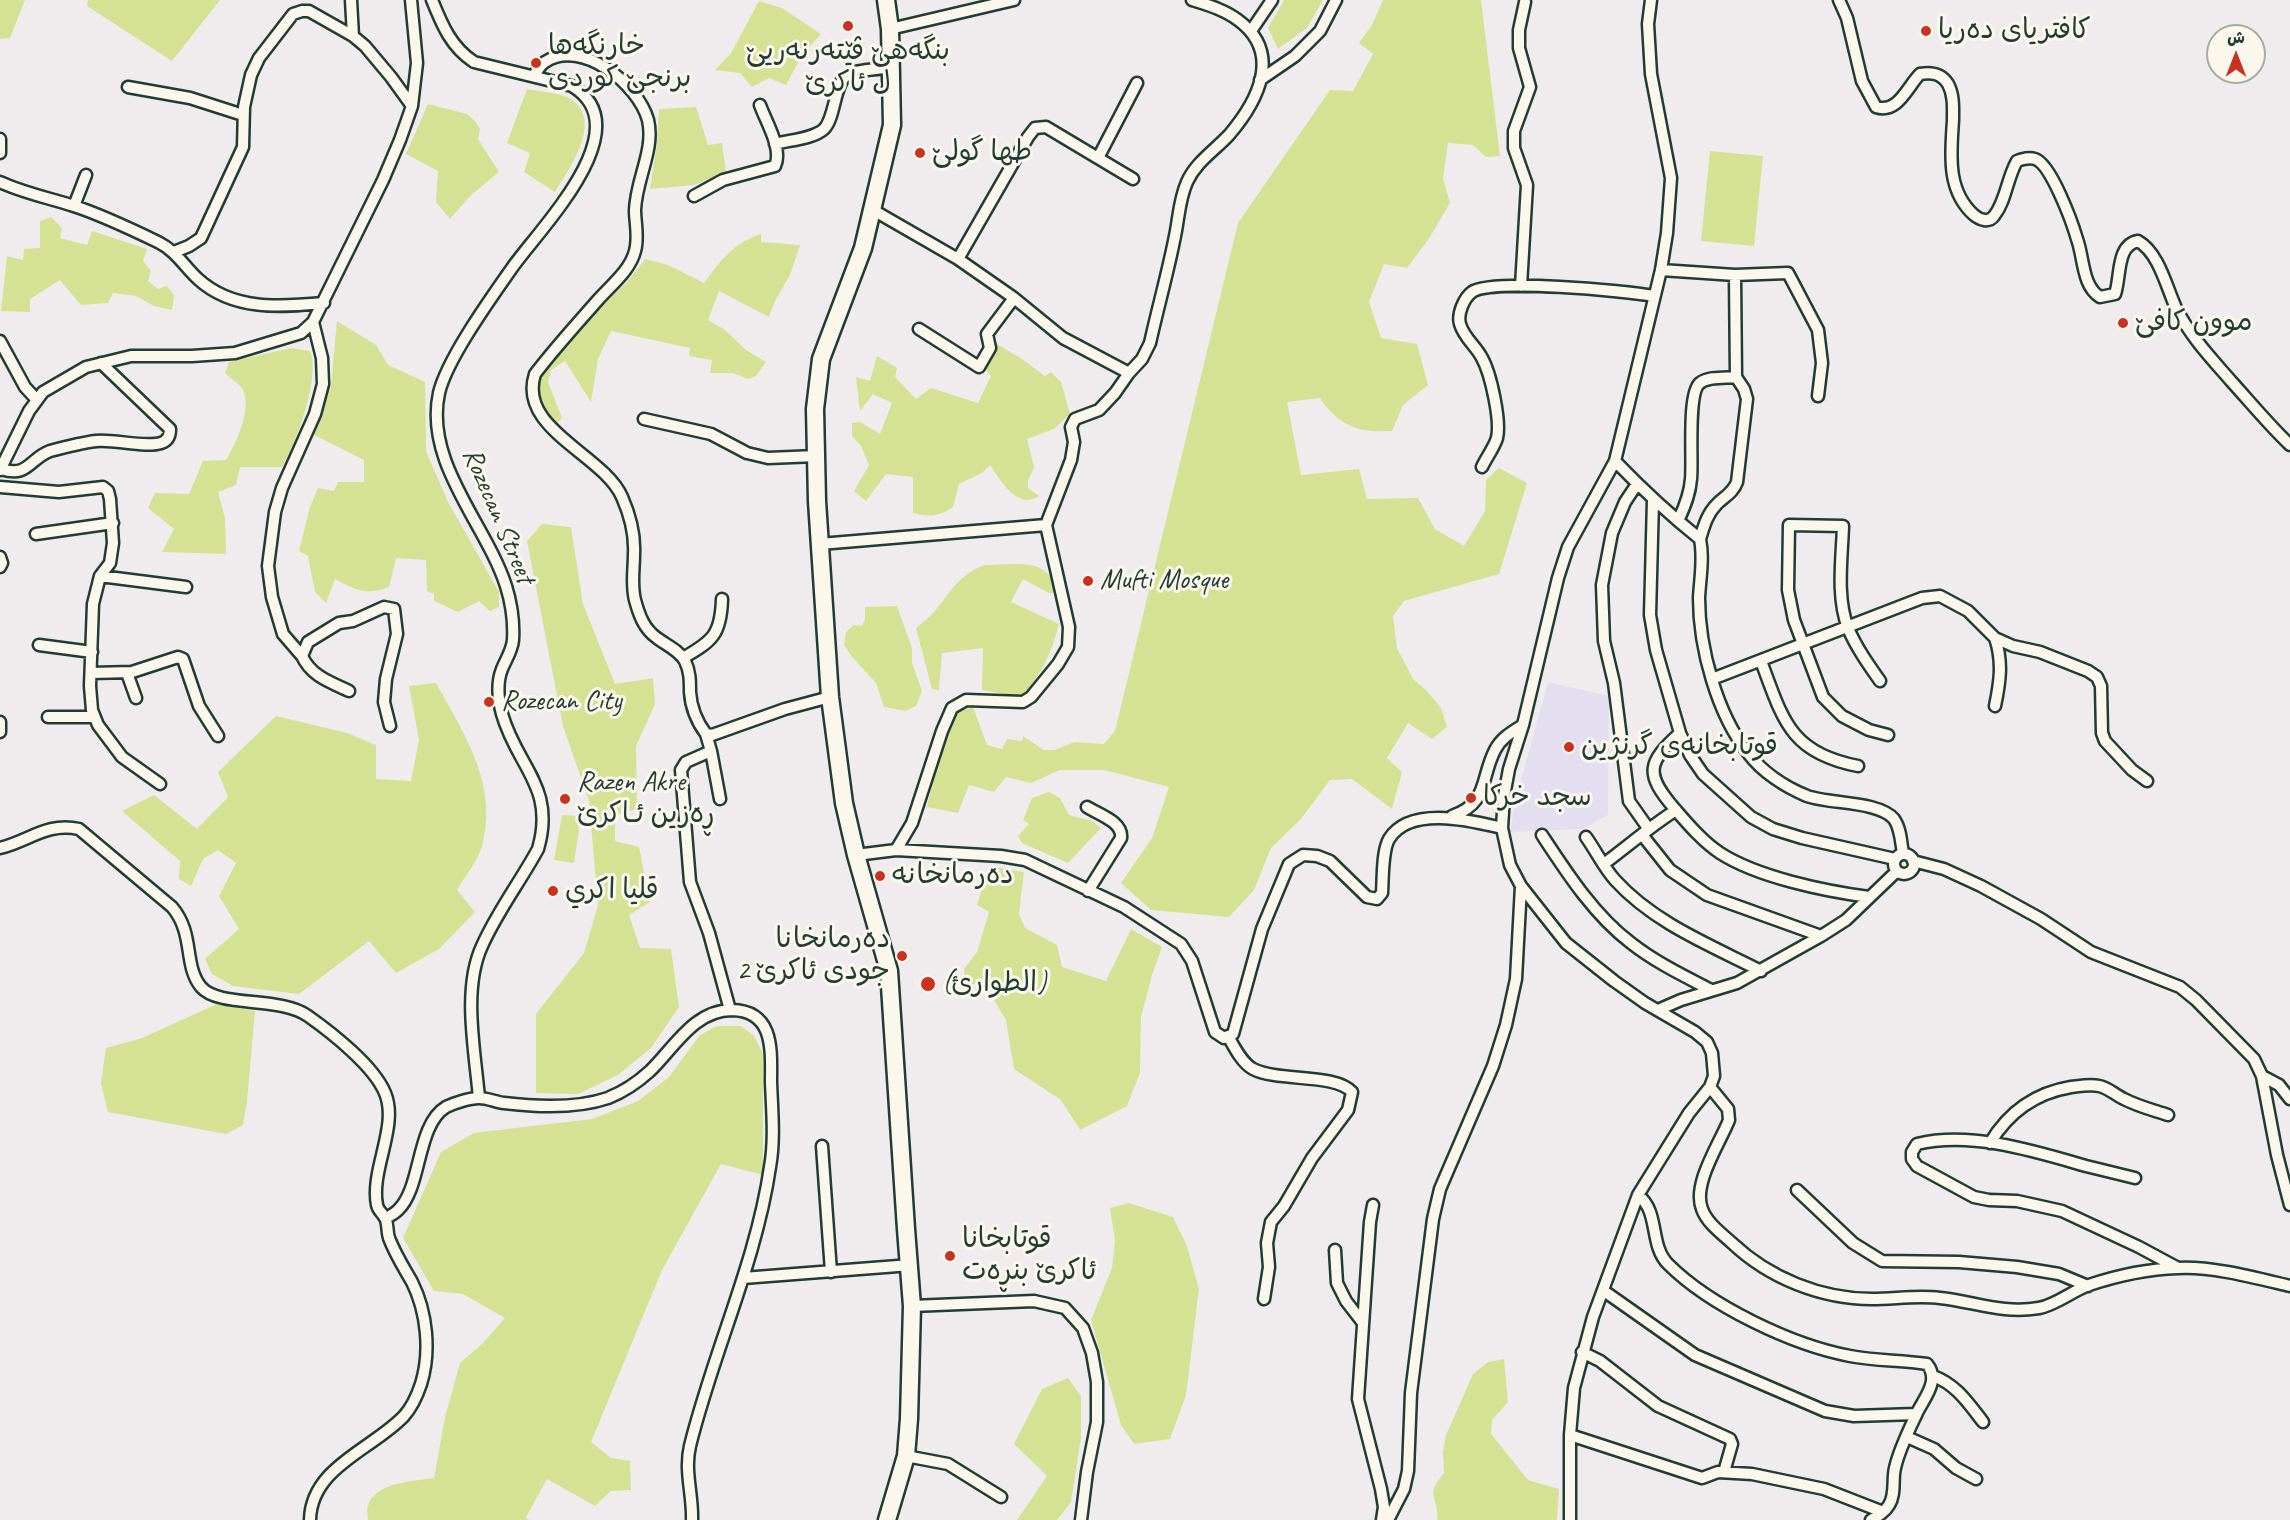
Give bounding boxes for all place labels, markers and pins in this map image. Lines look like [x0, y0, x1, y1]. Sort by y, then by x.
place label: کافتریای دەریا [1938, 14, 2091, 48]
marker: بنگەهێ ڤێتەرنەریێ ل ئاکرێ [841, 19, 855, 33]
marker: کافتریای دەریا [1919, 24, 1933, 38]
place label: خارنگەها برنجێ کوردی [548, 30, 691, 96]
place label: بنگەهێ ڤێتەرنەریێ ل ئاکرێ [746, 35, 950, 101]
marker: خارنگەها برنجێ کوردی [529, 56, 543, 70]
place label: طها گولێ [932, 136, 1032, 170]
marker: طها گولێ [913, 146, 927, 160]
place label: موون کافێ [2135, 306, 2252, 340]
marker: موون کافێ [2116, 316, 2130, 330]
place label: Mufti Mosque [1100, 564, 1228, 598]
marker: Mufti Mosque [1081, 574, 1095, 588]
place label: Rozecan City [501, 685, 622, 719]
marker: Rozecan City [482, 695, 496, 709]
place label: قوتابخانەی گرنژین [1581, 730, 1778, 764]
marker: قوتابخانەی گرنژین [1562, 740, 1576, 754]
place label: Razen Akre ڕەزین ئـاکرێ [577, 766, 715, 832]
place label: سجد خركا [1483, 781, 1592, 815]
marker: سجد خركا [1464, 791, 1478, 805]
marker: Razen Akre ڕەزین ئـاکرێ [558, 792, 572, 806]
place label: دەرمانخانە [892, 859, 1014, 893]
marker: دەرمانخانە [873, 869, 887, 883]
place label: قليا اكري [565, 874, 659, 908]
marker: قليا اكري [546, 884, 560, 898]
place label: دەرمانخانا جودی ئاکرێ 2 [736, 923, 890, 989]
marker: دەرمانخانا جودی ئاکرێ 2 [895, 949, 909, 963]
place label: (الطوارئ) [942, 967, 1046, 1001]
marker: (الطوارئ) [919, 975, 937, 993]
place label: قوتابخانا ئاکرێ بنڕەت [962, 1223, 1096, 1289]
marker: قوتابخانا ئاکرێ بنڕەت [943, 1249, 957, 1263]

